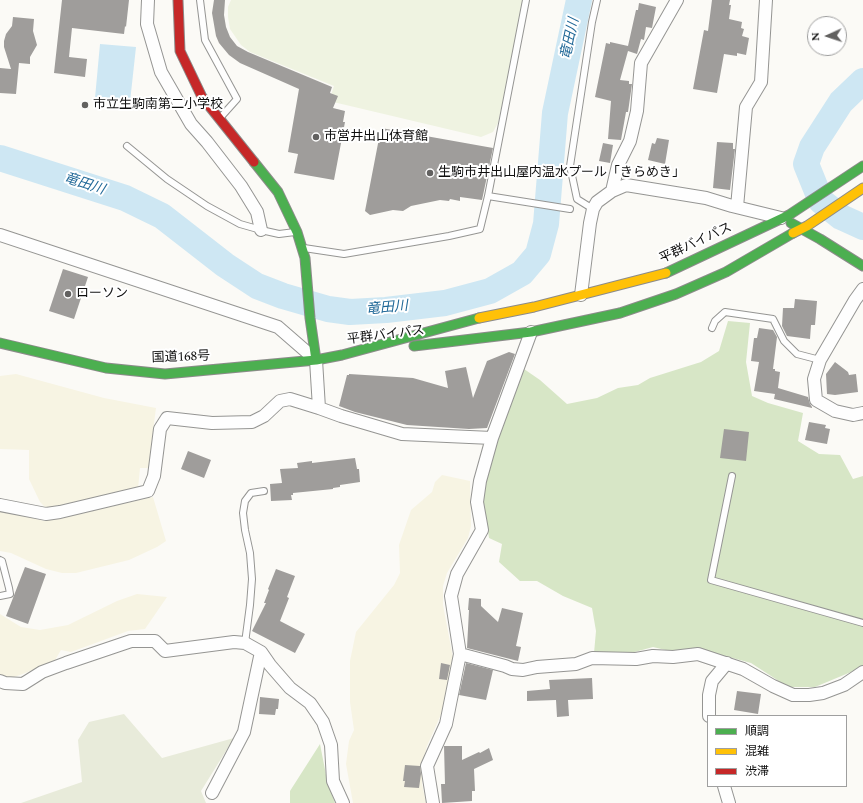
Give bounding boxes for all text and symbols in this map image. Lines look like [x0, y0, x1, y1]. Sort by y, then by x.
north arrow [807, 16, 847, 56]
water label: 竜田川 [558, 17, 584, 61]
text: N [807, 32, 824, 42]
place label: 市立生駒南第二小学校 [93, 97, 223, 113]
marker: 市立生駒南第二小学校 [80, 100, 90, 110]
place label: 市営井出山体育館 [324, 129, 428, 145]
marker: 市営井出山体育館 [311, 132, 321, 142]
place label: 生駒市井出山屋内温水プール「きらめき」 [438, 165, 685, 181]
marker: 生駒市井出山屋内温水プール「きらめき」 [425, 168, 435, 178]
water label: 竜田川 [61, 171, 107, 199]
street label: 平群バイパス [657, 220, 735, 268]
place label: ローソン [76, 286, 128, 302]
marker: ローソン [63, 289, 73, 299]
water label: 竜田川 [365, 299, 409, 319]
street label: 平群バイパス [346, 324, 426, 348]
street label: 国道168号 [151, 349, 211, 367]
legend [707, 715, 847, 787]
text: 順調 [745, 722, 769, 741]
text: 混雑 [745, 742, 769, 761]
text: 渋滞 [745, 762, 769, 781]

